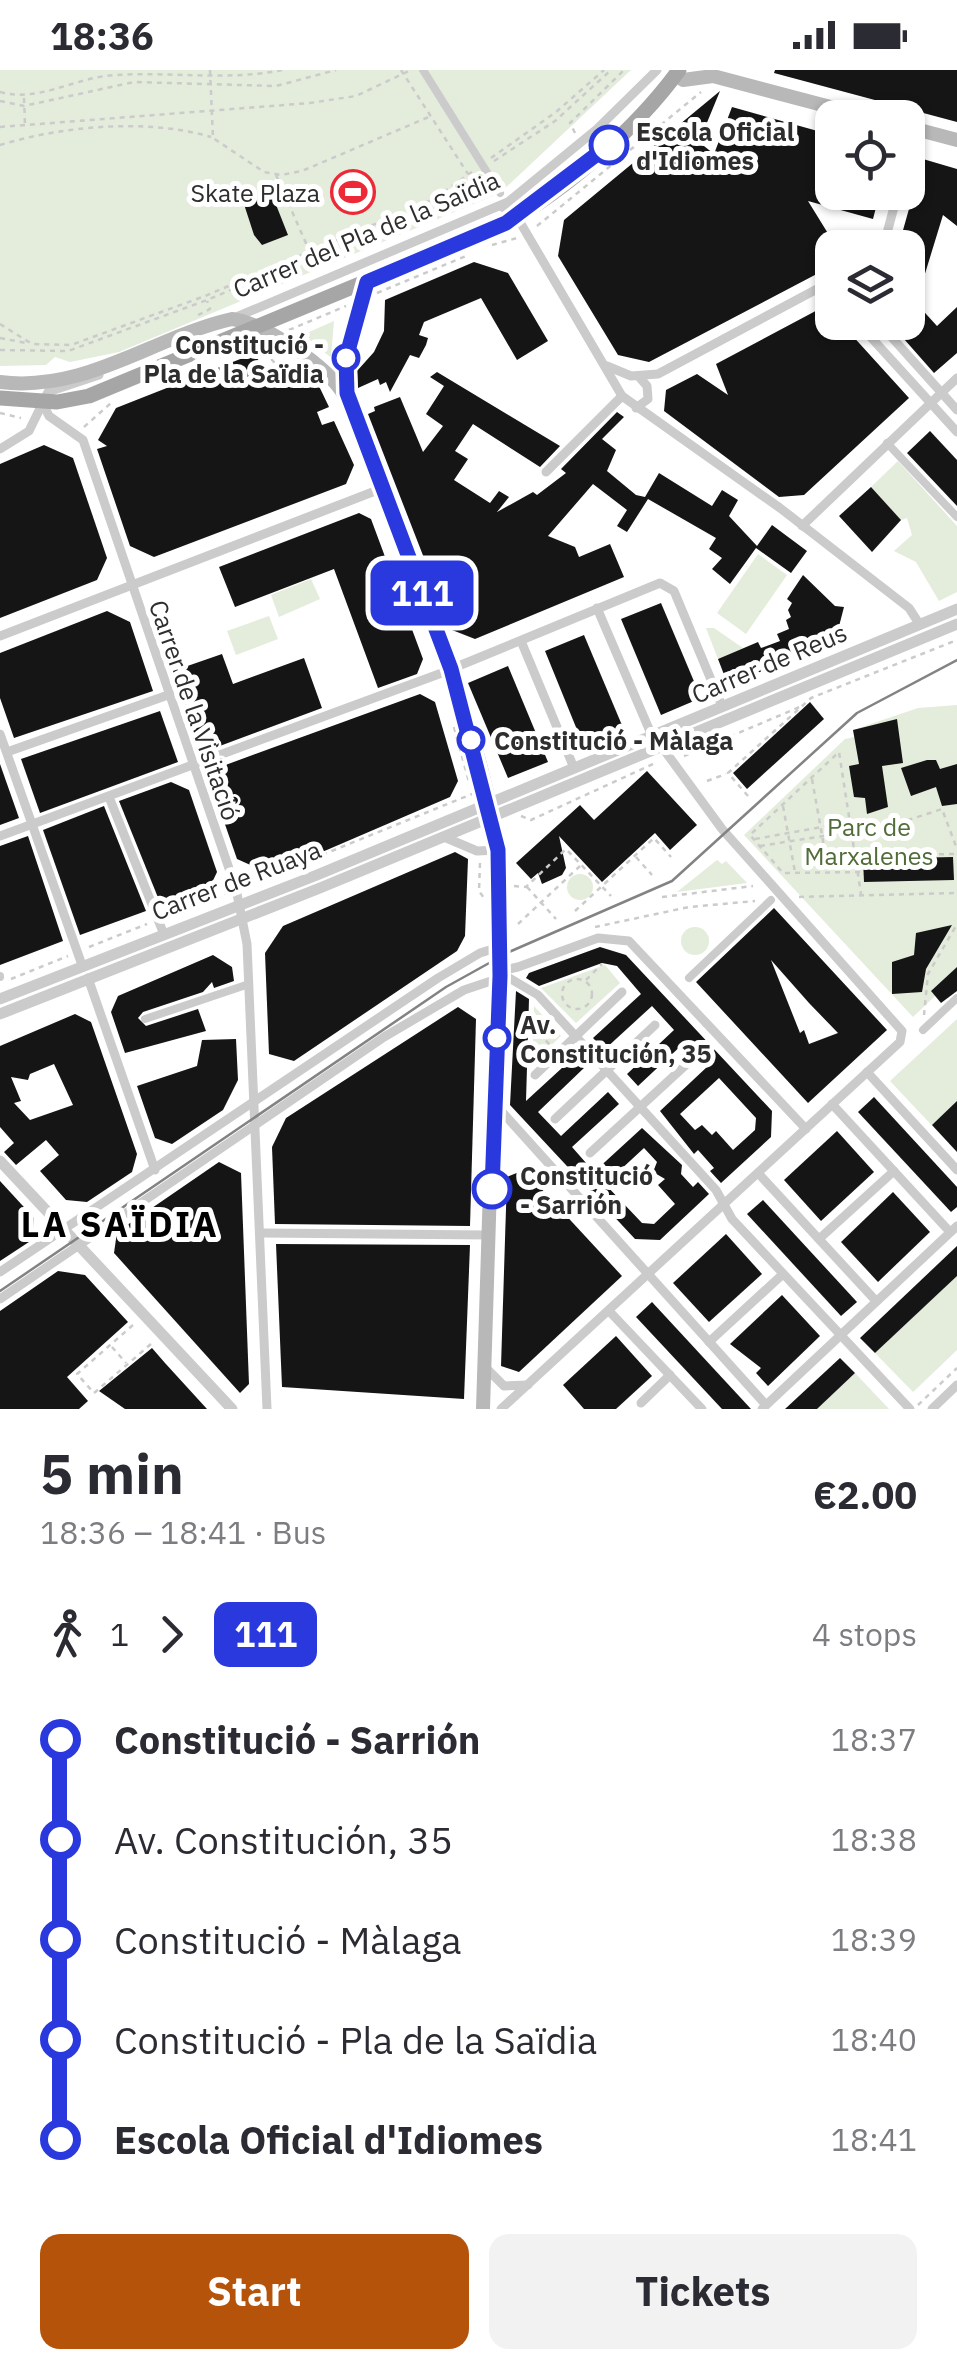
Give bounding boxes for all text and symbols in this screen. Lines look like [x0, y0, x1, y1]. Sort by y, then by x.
text: 18:36 [50, 11, 154, 60]
map controls [815, 100, 925, 340]
button: locate [815, 100, 925, 210]
place label: Escola Oficial d'Idiomes [636, 115, 795, 177]
marker: Escola Oficial d'Idiomes [590, 126, 628, 164]
street label: Carrer del Pla de la Saïdia [228, 163, 504, 305]
sports icon: Skate Plaza [330, 169, 376, 215]
place label: Skate Plaza [191, 176, 320, 209]
button: layers [815, 230, 925, 340]
place label: Constitució - Pla de la Saïdia [143, 328, 324, 390]
marker: Constitució - Pla de la Saïdia [333, 345, 359, 371]
line badge: 111 [364, 560, 480, 626]
text: 111 [390, 570, 454, 616]
street label: Carrer de la Visitació [142, 595, 248, 825]
street label: Carrer de Reus [686, 615, 852, 711]
place label: Constitució - Màlaga [494, 724, 733, 757]
marker: Constitució - Màlaga [458, 727, 484, 753]
park label: Parc de Marxalenes [804, 810, 934, 872]
street label: Carrer de Ruaya [147, 833, 325, 927]
place label: Av. Constitución, 35 [520, 1008, 712, 1070]
marker: Av. Constitución, 35 [484, 1025, 510, 1051]
place label: Constitució - Sarrión [520, 1159, 653, 1221]
marker: Constitució - Sarrión [473, 1170, 511, 1208]
district label: LA SAÏDIA [21, 1201, 219, 1247]
text: 5 min [40, 1438, 184, 1509]
text: €2.00 [813, 1470, 917, 1519]
text: 18:36 – 18:41 · Bus [40, 1511, 326, 1553]
icon: walk [40, 1607, 95, 1662]
icon: forward [144, 1607, 199, 1662]
text: 111 [234, 1611, 297, 1657]
text: 1 [110, 1613, 129, 1655]
text: 4 stops [812, 1613, 917, 1655]
text: Constitució - Sarrión [114, 1715, 480, 1764]
text: 18:37 [831, 1718, 917, 1760]
text: Av. Constitución, 35 [114, 1815, 453, 1864]
text: 18:38 [831, 1818, 917, 1860]
text: Constitució - Màlaga [114, 1915, 461, 1964]
text: 18:39 [831, 1918, 917, 1960]
text: Constitució - Pla de la Saïdia [114, 2015, 597, 2064]
text: 18:40 [831, 2018, 917, 2060]
text: Escola Oficial d'Idiomes [114, 2115, 543, 2164]
text: 18:41 [831, 2118, 917, 2160]
button: Start [40, 2234, 469, 2349]
button: Tickets [489, 2234, 917, 2349]

